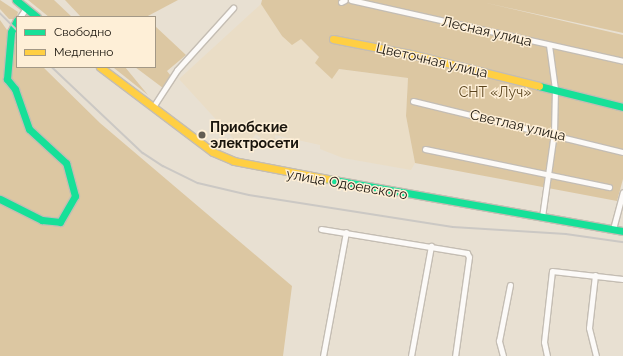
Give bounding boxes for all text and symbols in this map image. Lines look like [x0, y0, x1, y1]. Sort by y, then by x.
street label: Лесная улица [440, 12, 534, 50]
legend [16, 16, 156, 68]
text: Свободно [54, 25, 111, 39]
street label: Цветочная улица [374, 39, 490, 81]
text: Медленно [54, 45, 113, 59]
park label: СНТ «Луч» [458, 84, 532, 100]
street label: Светлая улица [468, 106, 568, 144]
place label: Приобские электросети [210, 119, 299, 152]
marker: Приобские электросети [197, 130, 207, 140]
street label: улица Одоевского [285, 165, 409, 203]

